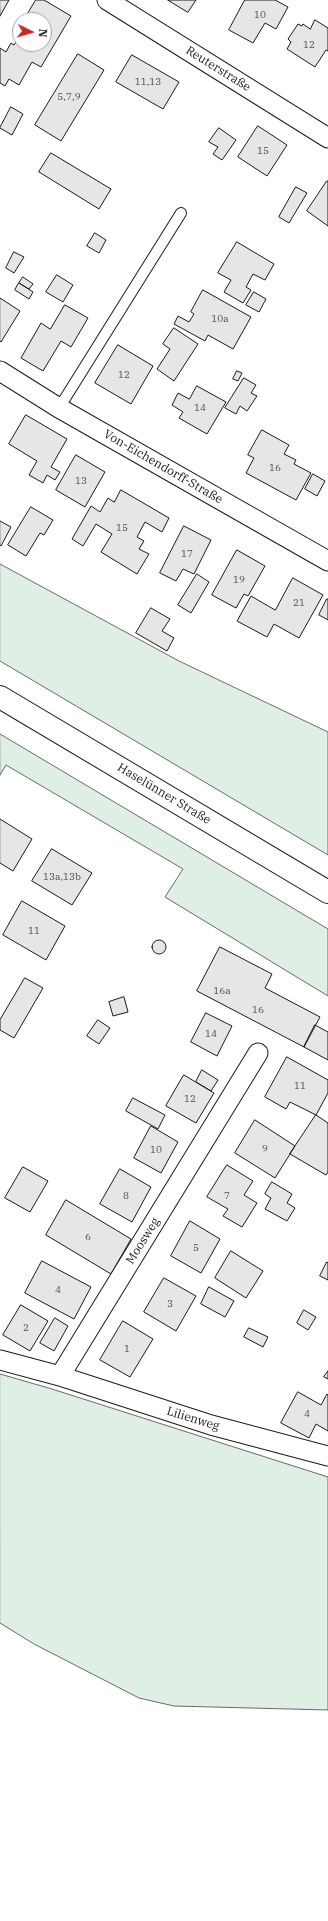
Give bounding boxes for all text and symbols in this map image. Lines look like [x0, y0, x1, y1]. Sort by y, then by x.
house number: 10 [254, 9, 266, 21]
north arrow [12, 12, 52, 52]
text: N [36, 28, 50, 38]
house number: 12 [303, 39, 315, 51]
street label: Reuterstraße [183, 43, 253, 95]
house number: 11,13 [135, 76, 161, 88]
house number: 5,7,9 [57, 91, 81, 103]
house number: 15 [257, 145, 269, 157]
house number: 10a [211, 313, 229, 325]
house number: 12 [118, 369, 130, 381]
house number: 14 [194, 402, 206, 414]
street label: Von-Eichendorff-Straße [101, 427, 225, 507]
house number: 16 [269, 462, 281, 474]
house number: 13 [75, 475, 87, 487]
house number: 15 [116, 522, 128, 534]
house number: 17 [181, 548, 193, 560]
house number: 19 [233, 574, 245, 586]
house number: 21 [293, 597, 305, 609]
street label: Haselünner Straße [115, 760, 213, 828]
house number: 13a,13b [43, 871, 81, 883]
house number: 11 [28, 925, 40, 937]
house number: 16a [213, 985, 231, 997]
house number: 16 [252, 1004, 264, 1016]
house number: 14 [205, 1028, 217, 1040]
house number: 11 [294, 1080, 306, 1092]
house number: 12 [184, 1093, 196, 1105]
house number: 9 [262, 1143, 268, 1155]
house number: 10 [150, 1144, 162, 1156]
house number: 8 [123, 1190, 129, 1202]
house number: 7 [224, 1190, 230, 1202]
street label: Moosweg [123, 1215, 163, 1267]
house number: 6 [85, 1231, 91, 1243]
house number: 5 [193, 1242, 199, 1254]
house number: 4 [55, 1284, 61, 1296]
house number: 3 [167, 1298, 173, 1310]
house number: 2 [23, 1322, 29, 1334]
house number: 1 [124, 1343, 130, 1355]
street label: Lilienweg [165, 1404, 221, 1434]
house number: 4 [304, 1408, 310, 1420]

